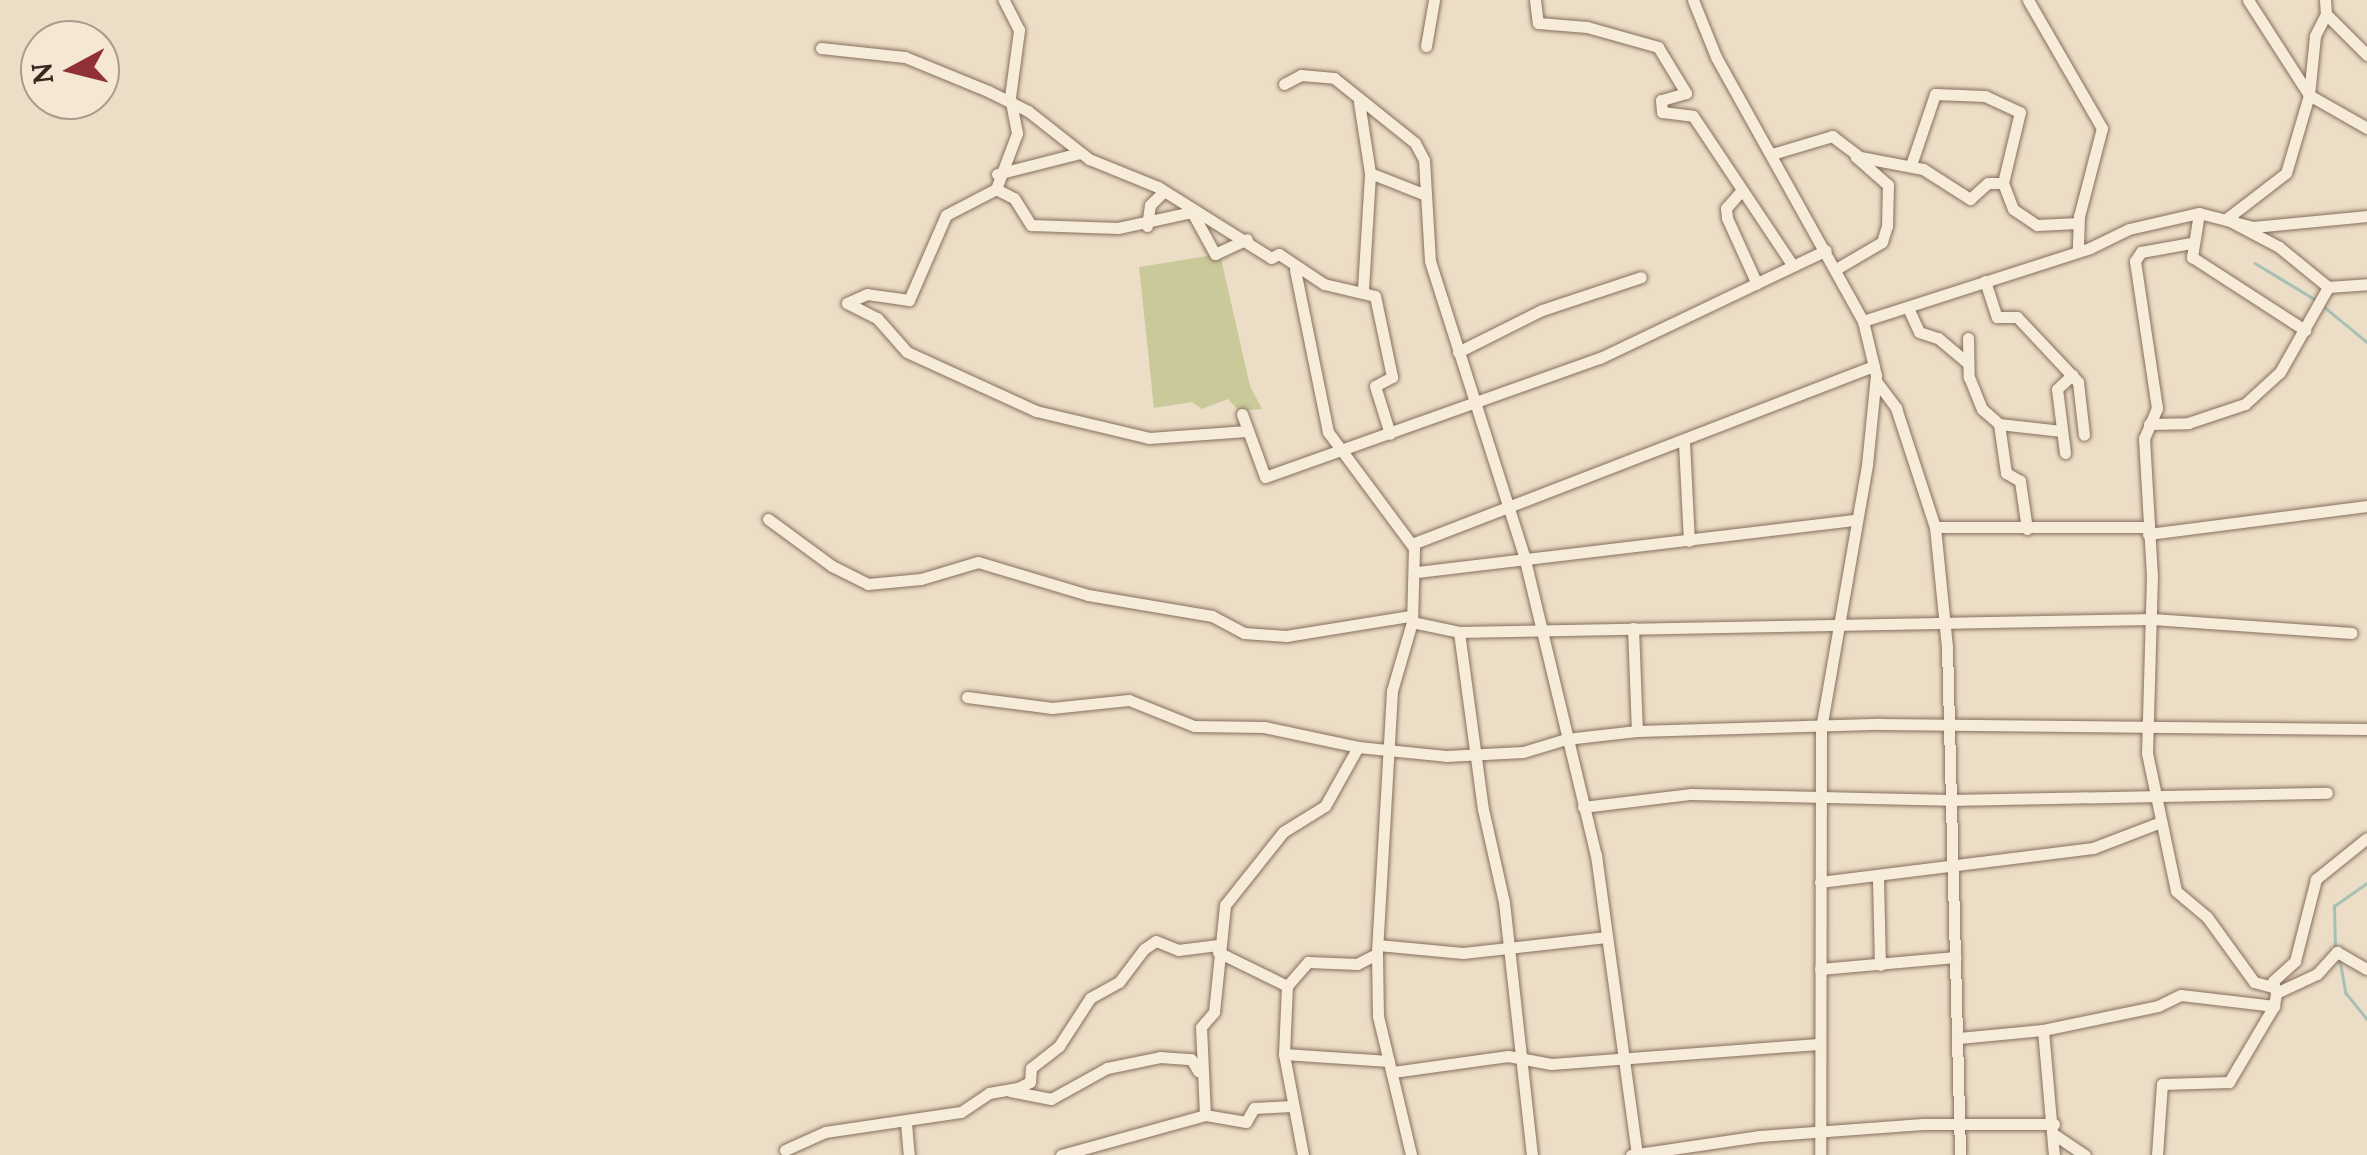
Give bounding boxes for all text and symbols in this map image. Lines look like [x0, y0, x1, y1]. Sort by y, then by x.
north arrow [20, 20, 120, 120]
text: N [23, 60, 61, 86]

